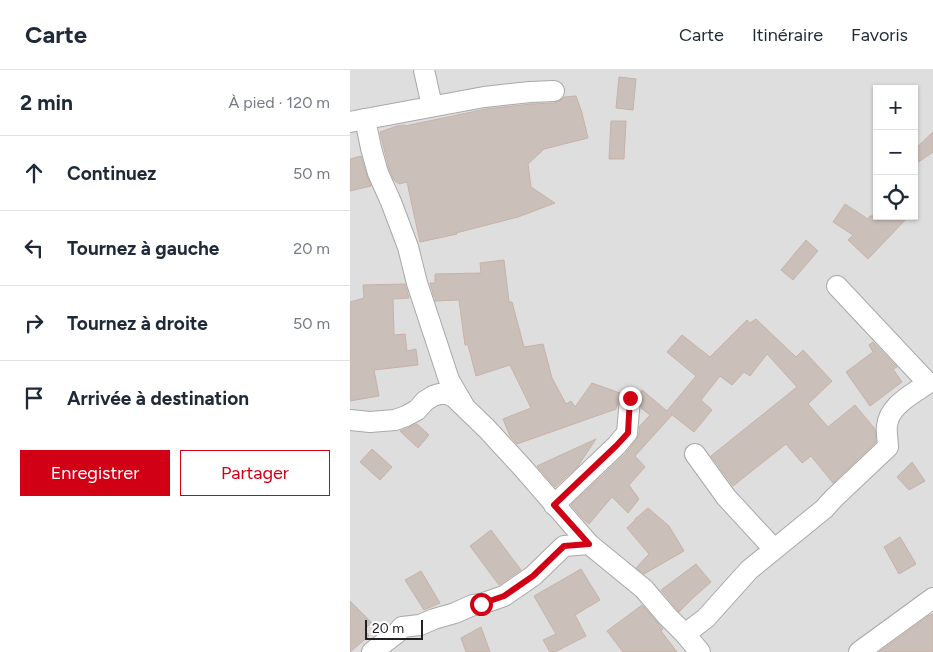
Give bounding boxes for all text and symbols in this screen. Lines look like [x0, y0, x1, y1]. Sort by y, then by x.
text: Carte [25, 20, 87, 49]
text: Carte [679, 24, 724, 46]
text: Itinéraire [752, 24, 823, 46]
text: Favoris [851, 24, 908, 46]
map controls [873, 85, 918, 220]
button: + [873, 85, 918, 130]
text: 2 min [20, 90, 73, 115]
text: À pied · 120 m [229, 93, 330, 112]
button: − [873, 130, 918, 175]
icon: ahead [20, 159, 48, 187]
text: Continuez [67, 162, 156, 185]
text: 50 m [293, 164, 330, 183]
button: locate [873, 175, 918, 220]
icon: left [20, 234, 48, 262]
text: Tournez à gauche [67, 237, 219, 260]
text: 20 m [293, 239, 330, 258]
icon: right [20, 309, 48, 337]
text: Tournez à droite [67, 312, 208, 335]
text: 50 m [293, 314, 330, 333]
icon: arrive [20, 384, 48, 412]
text: Arrivée à destination [67, 387, 249, 410]
route end [619, 387, 642, 410]
button: Enregistrer [20, 450, 170, 496]
button: Partager [180, 450, 330, 496]
route start [470, 593, 493, 616]
scale bar [365, 617, 422, 640]
text: 20 m [372, 620, 404, 637]

